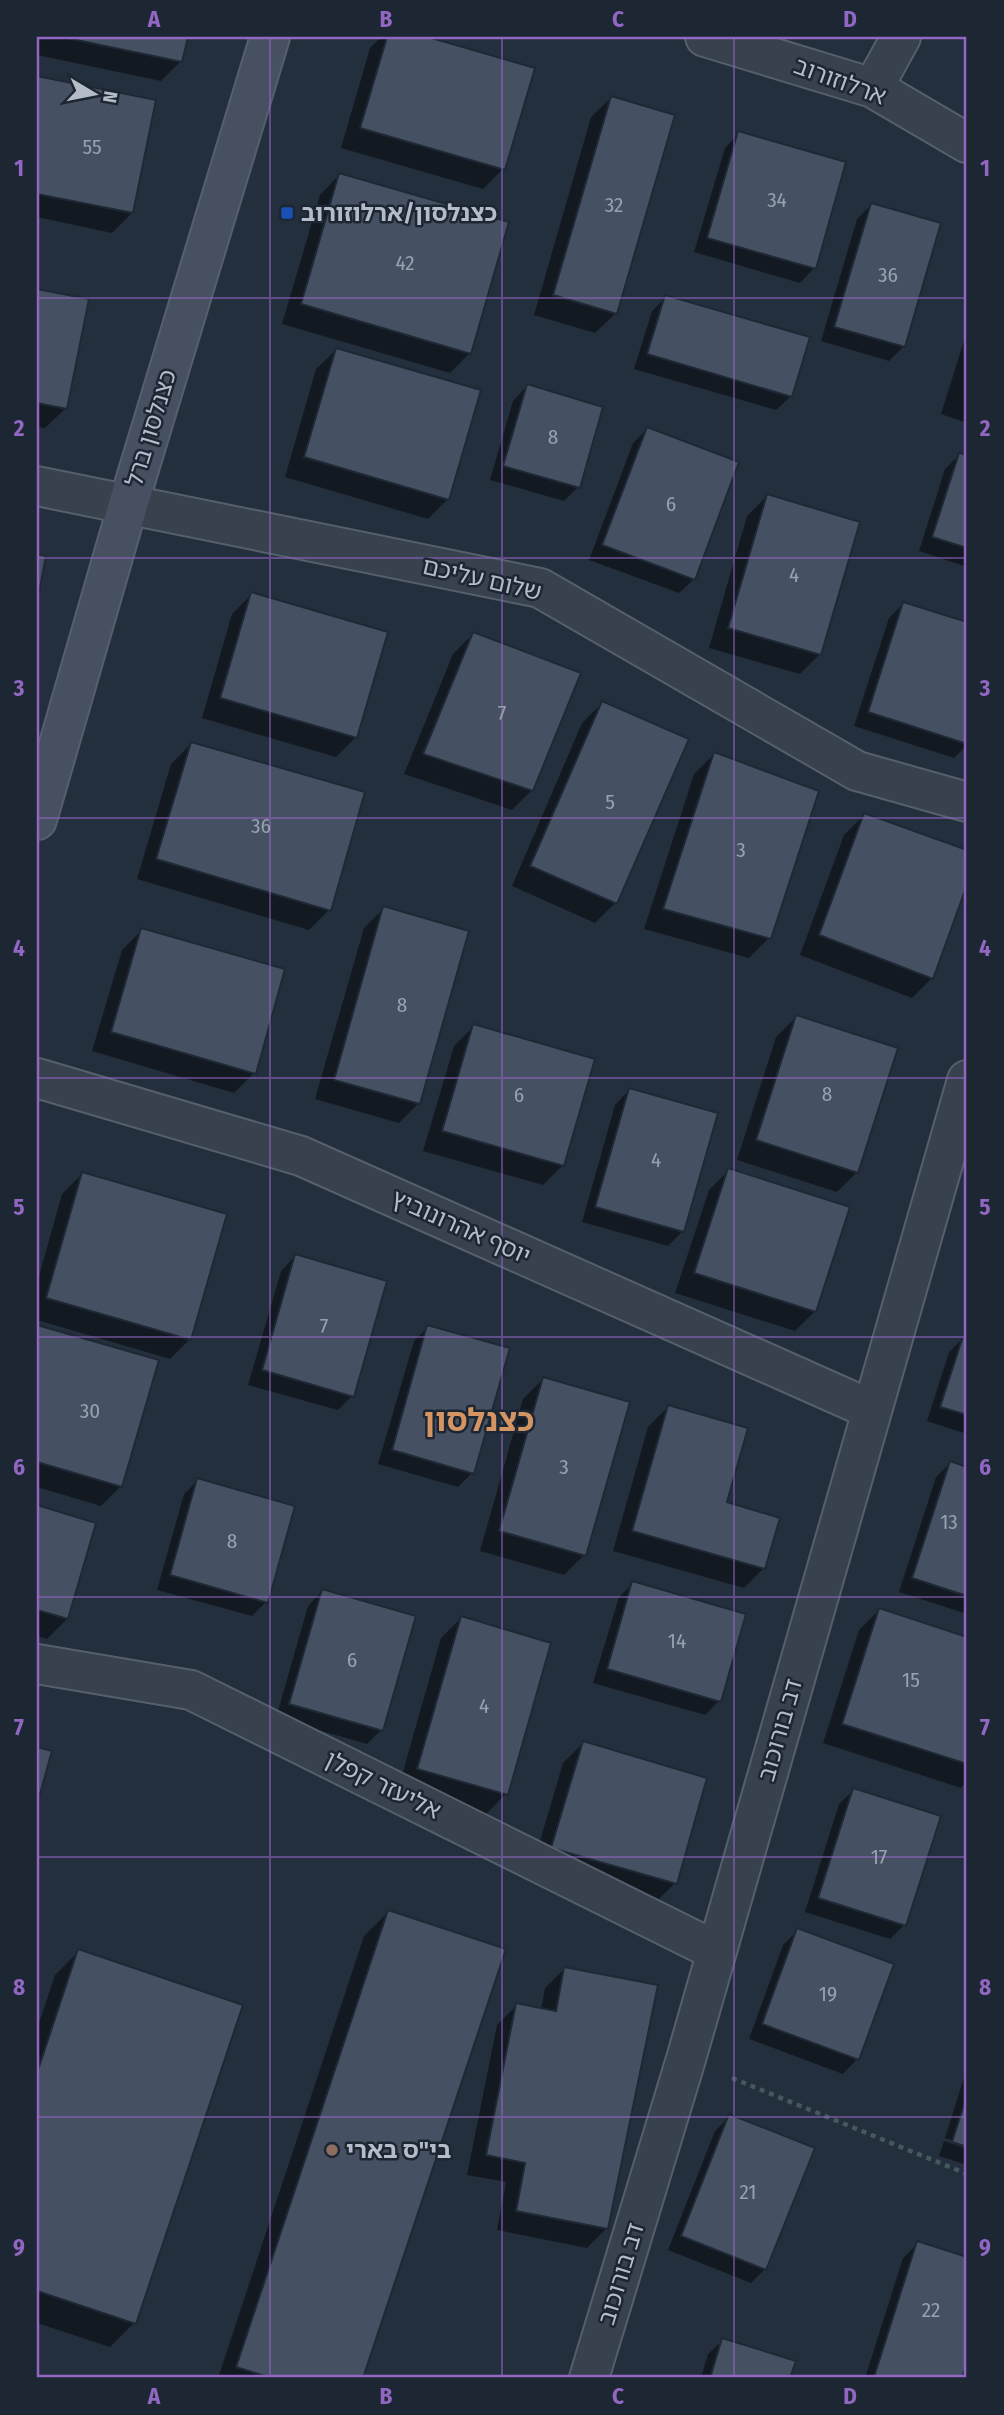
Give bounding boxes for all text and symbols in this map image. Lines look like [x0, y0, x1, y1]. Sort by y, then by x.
text: A [147, 5, 161, 33]
text: B [380, 5, 393, 33]
text: C [612, 5, 624, 33]
text: D [843, 5, 857, 33]
street label: ארלוזורוב [790, 51, 890, 111]
north arrow [60, 60, 130, 130]
text: N [98, 89, 123, 104]
house number: 55 [82, 134, 102, 160]
text: 1 [14, 154, 24, 182]
text: 1 [980, 154, 990, 182]
house number: 34 [767, 187, 787, 213]
house number: 32 [605, 192, 623, 218]
place label: כצנלסון/ארלוזורוב [301, 199, 497, 227]
marker: כצנלסון/ארלוזורוב [279, 205, 295, 221]
house number: 42 [395, 250, 415, 276]
house number: 36 [878, 262, 898, 288]
street label: כצנלסון ברל [120, 366, 182, 490]
text: 2 [13, 414, 25, 442]
text: 2 [979, 414, 991, 442]
house number: 8 [548, 424, 558, 450]
house number: 6 [666, 491, 676, 517]
street label: שלום עליכם [420, 552, 544, 606]
house number: 4 [789, 562, 799, 588]
text: 3 [13, 674, 25, 702]
text: 3 [979, 674, 991, 702]
house number: 7 [498, 700, 506, 726]
house number: 5 [605, 789, 615, 815]
house number: 36 [251, 813, 271, 839]
house number: 3 [736, 837, 746, 863]
text: 4 [13, 934, 25, 962]
text: 4 [979, 934, 991, 962]
house number: 8 [397, 992, 407, 1018]
house number: 8 [822, 1081, 832, 1107]
house number: 6 [514, 1082, 524, 1108]
house number: 4 [651, 1147, 661, 1173]
street label: יוסף אהרונוביץ [387, 1184, 535, 1270]
text: 5 [13, 1193, 25, 1221]
text: 5 [979, 1193, 991, 1221]
house number: 7 [320, 1313, 328, 1339]
house number: 30 [80, 1398, 100, 1424]
district label: כצנלסון [424, 1401, 534, 1439]
text: 6 [13, 1453, 25, 1481]
text: 6 [979, 1453, 991, 1481]
house number: 3 [559, 1454, 569, 1480]
house number: 13 [940, 1509, 958, 1535]
house number: 8 [227, 1528, 237, 1554]
house number: 14 [668, 1628, 686, 1654]
house number: 6 [347, 1647, 357, 1673]
house number: 15 [902, 1667, 920, 1693]
street label: דב בורוכוב [752, 1676, 808, 1784]
house number: 4 [479, 1693, 489, 1719]
text: 7 [14, 1713, 24, 1741]
text: 7 [980, 1713, 990, 1741]
street label: אליעזר קפלן [321, 1745, 445, 1825]
house number: 17 [871, 1844, 887, 1870]
text: 8 [13, 1973, 25, 2001]
text: 8 [979, 1973, 991, 2001]
house number: 19 [819, 1981, 837, 2007]
place label: בי"ס בארי [346, 2136, 451, 2164]
marker: בי"ס בארי [324, 2142, 340, 2158]
house number: 21 [740, 2179, 757, 2205]
street label: דב בורוכוב [592, 2220, 650, 2328]
text: 9 [13, 2233, 25, 2261]
text: 9 [979, 2233, 991, 2261]
house number: 22 [922, 2297, 940, 2323]
text: A [147, 2382, 161, 2410]
text: B [380, 2382, 393, 2410]
text: C [612, 2382, 624, 2410]
text: D [843, 2382, 857, 2410]

